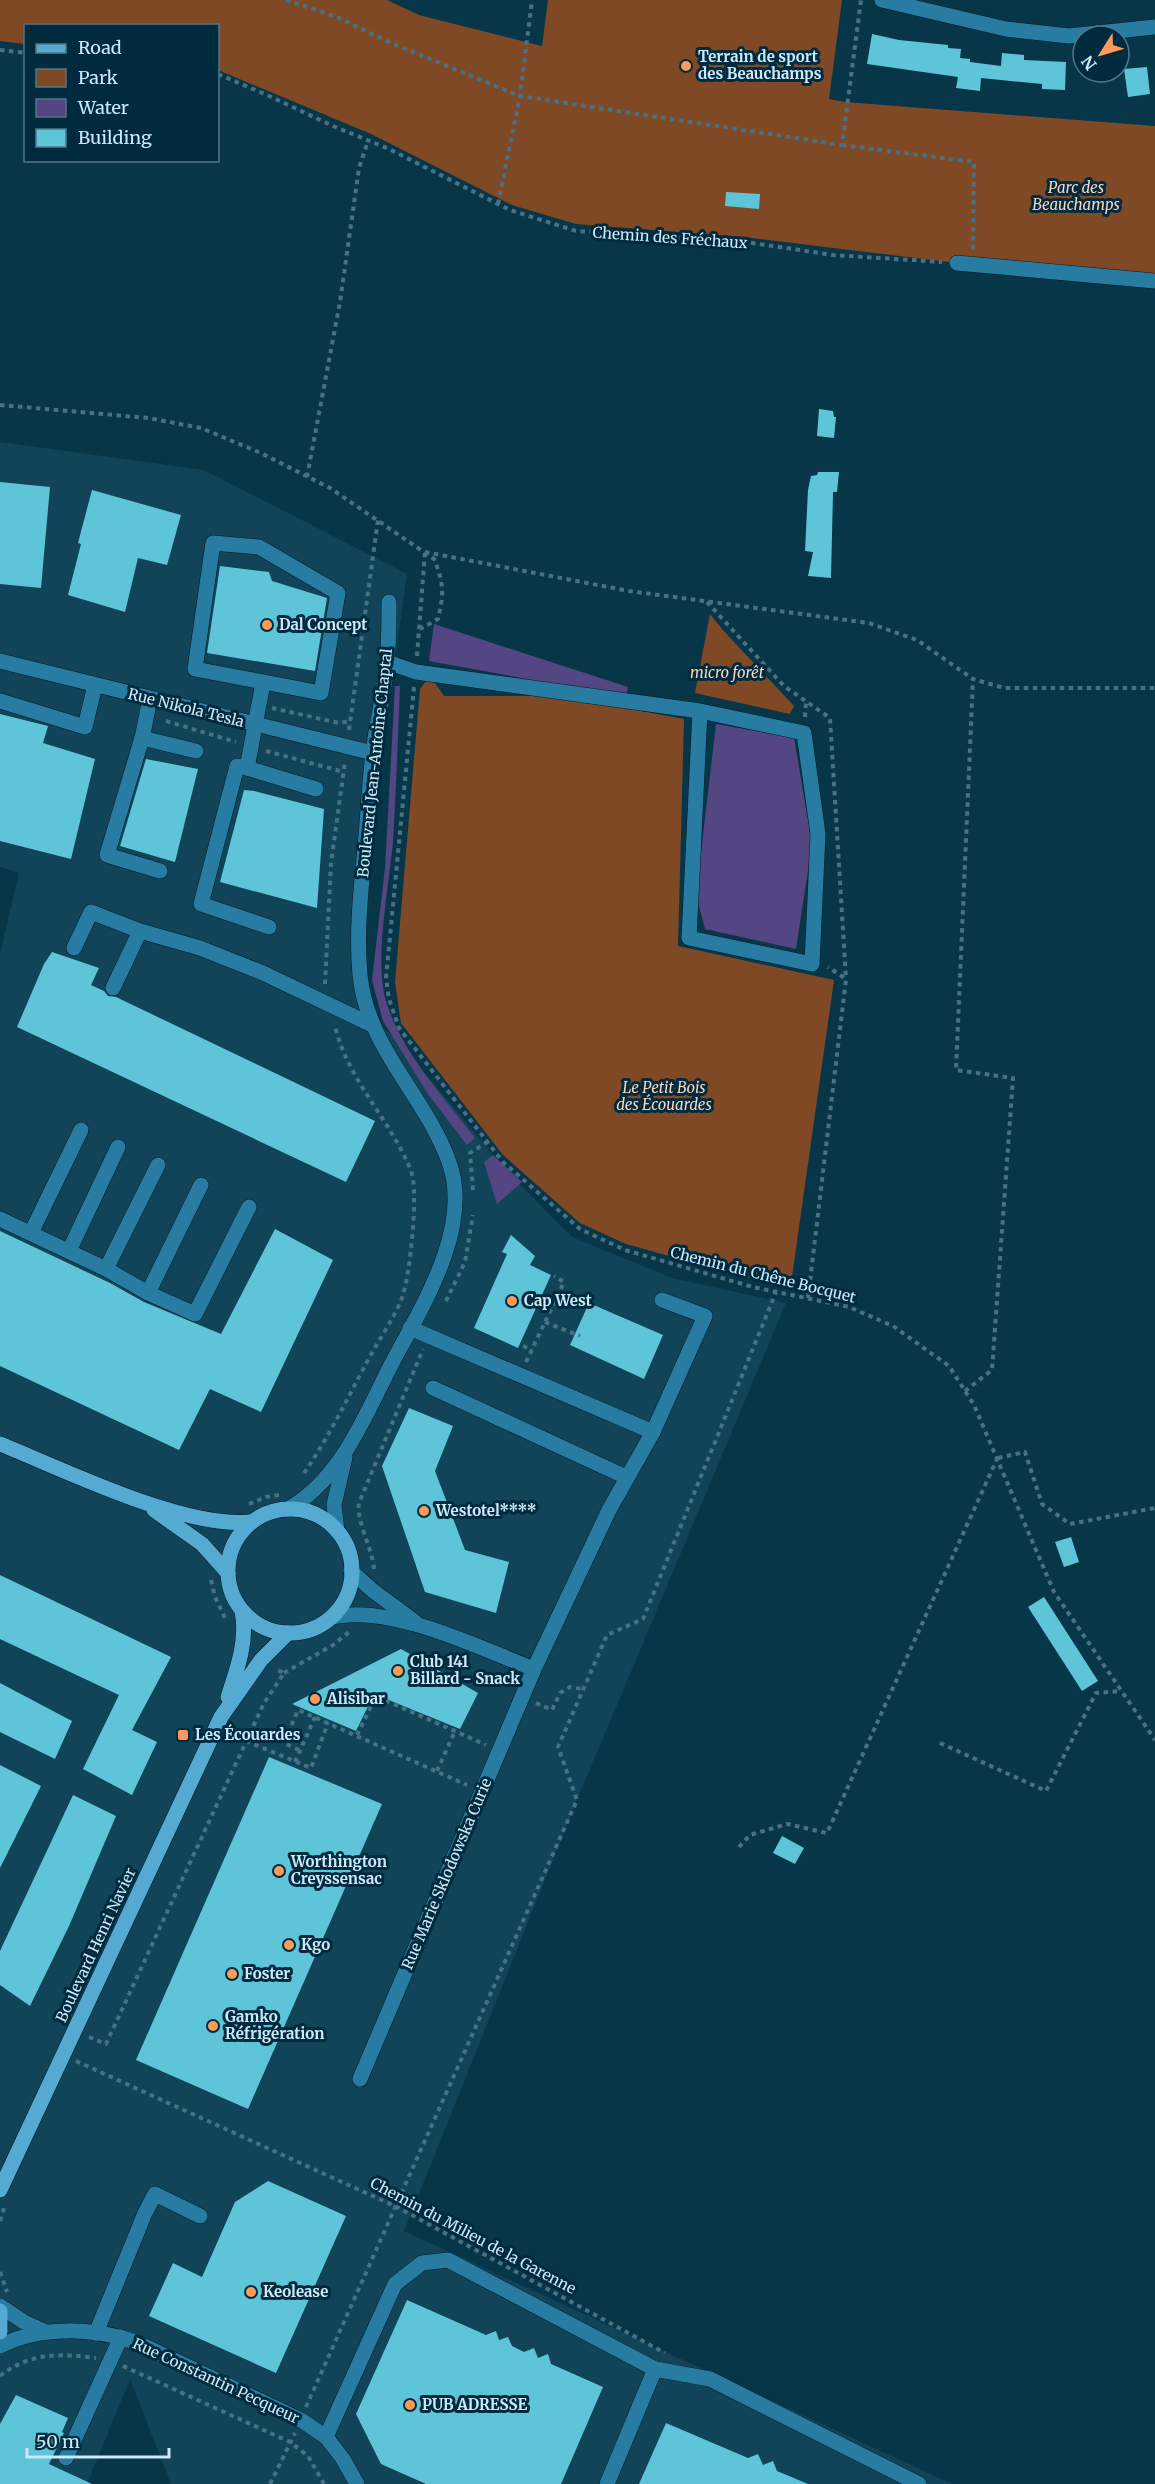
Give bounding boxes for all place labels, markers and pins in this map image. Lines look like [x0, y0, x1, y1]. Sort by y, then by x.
place label: Terrain de sport des Beauchamps [698, 47, 822, 83]
marker: Terrain de sport des Beauchamps [679, 59, 693, 73]
place label: Dal Concept [279, 615, 367, 634]
marker: Dal Concept [260, 618, 274, 632]
place label: Cap West [524, 1291, 592, 1310]
marker: Cap West [505, 1294, 519, 1308]
place label: Westotel**** [435, 1501, 537, 1520]
marker: Westotel**** [417, 1504, 431, 1518]
place label: Club 141 Billard - Snack [410, 1652, 520, 1688]
marker: Club 141 Billard - Snack [391, 1664, 405, 1678]
place label: Alisibar [326, 1689, 385, 1708]
marker: Alisibar [308, 1692, 322, 1706]
place label: Les Écouardes [195, 1724, 301, 1744]
marker: Les Écouardes [176, 1728, 190, 1742]
place label: Worthington Creyssensac [290, 1852, 387, 1888]
marker: Worthington Creyssensac [272, 1864, 286, 1878]
place label: Kgo [301, 1935, 330, 1954]
marker: Kgo [282, 1938, 296, 1952]
place label: Foster [244, 1964, 290, 1983]
marker: Foster [225, 1967, 239, 1981]
place label: Gamko Réfrigération [225, 2007, 324, 2043]
marker: Gamko Réfrigération [206, 2019, 220, 2033]
place label: Keolease [263, 2282, 328, 2301]
marker: Keolease [244, 2285, 258, 2299]
place label: PUB ADRESSE [422, 2395, 527, 2414]
marker: PUB ADRESSE [403, 2398, 417, 2412]

